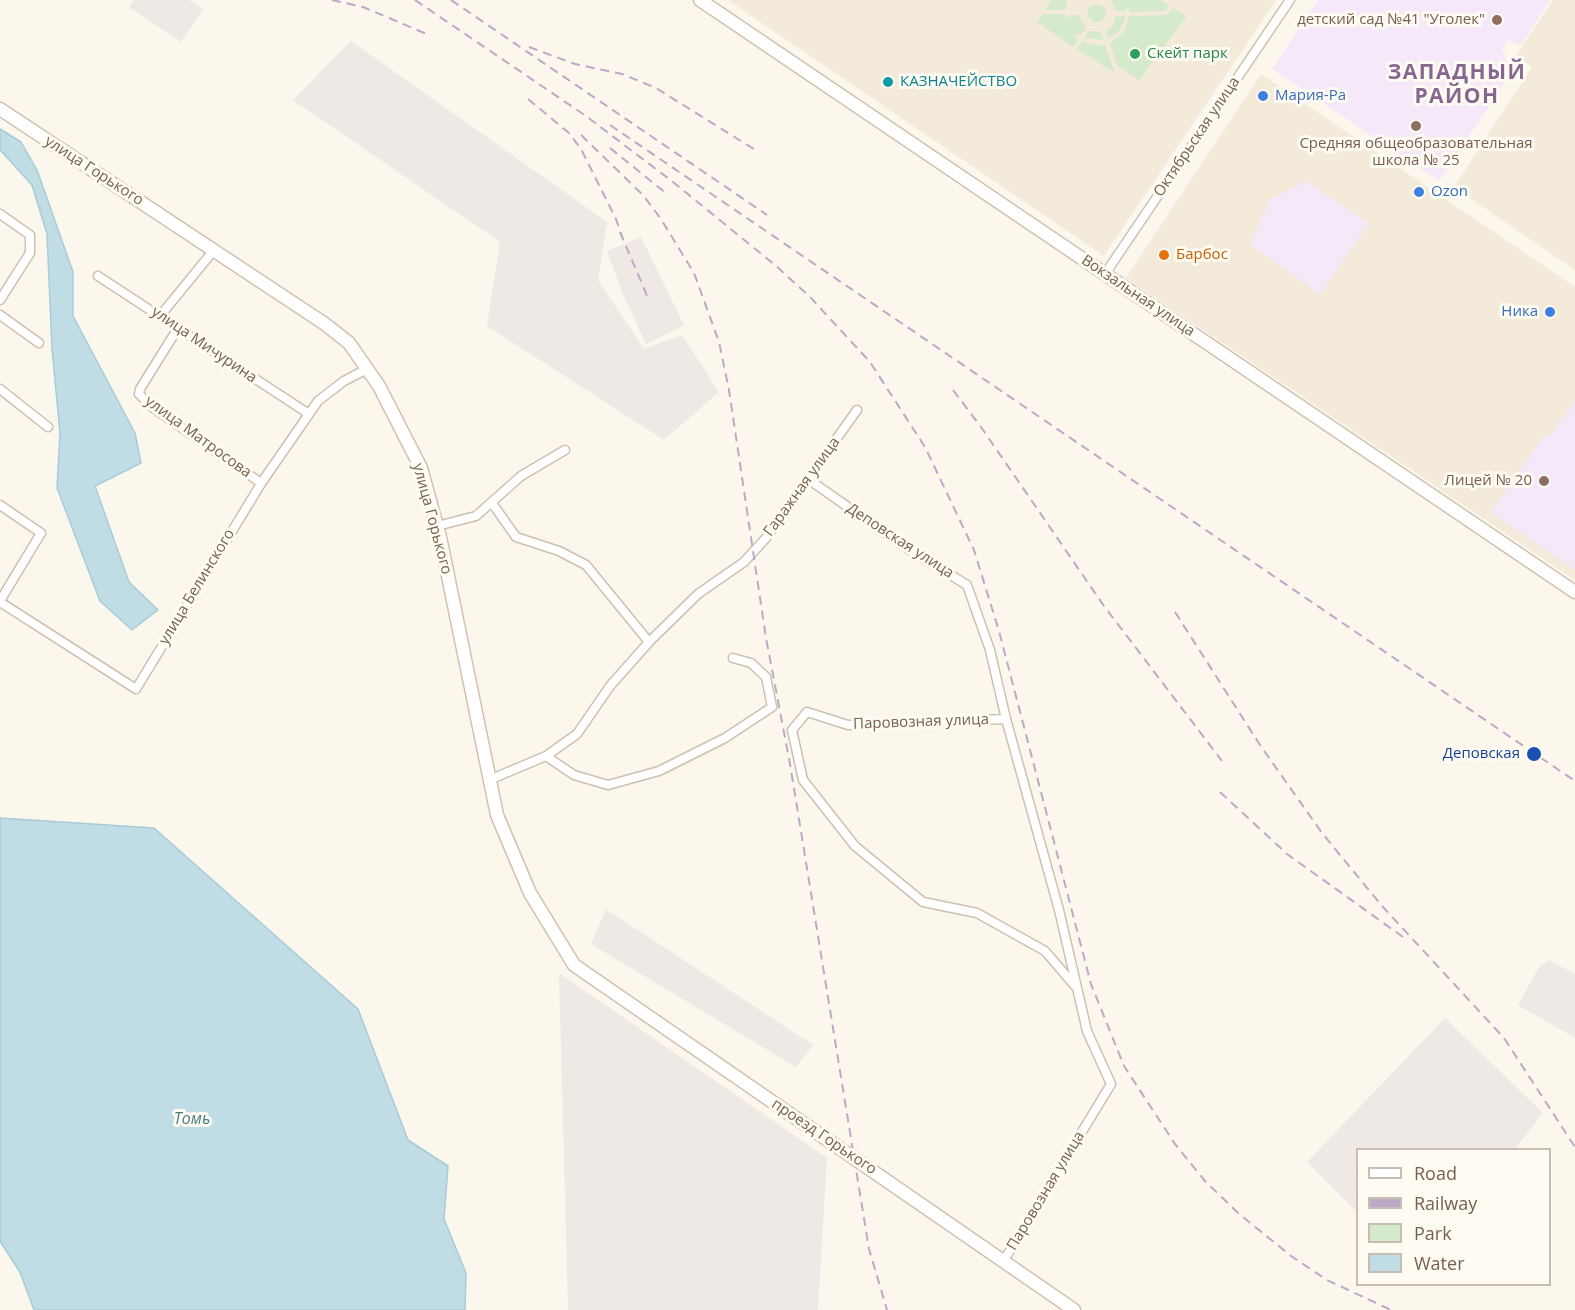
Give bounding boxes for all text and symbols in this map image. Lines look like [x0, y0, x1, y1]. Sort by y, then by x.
place label: детский сад №41 "Уголек" [1297, 11, 1485, 29]
marker: детский сад №41 "Уголек" [1490, 13, 1504, 27]
place label: Скейт парк [1147, 45, 1228, 63]
marker: Скейт парк [1128, 47, 1142, 61]
district label: ЗАПАДНЫЙ РАЙОН [1388, 60, 1526, 110]
place label: КАЗНАЧЕЙСТВО [900, 73, 1017, 91]
street label: Октябрьская улица [1150, 74, 1244, 200]
marker: КАЗНАЧЕЙСТВО [881, 75, 895, 89]
place label: Мария-Ра [1275, 87, 1346, 105]
marker: Мария-Ра [1256, 89, 1270, 103]
marker: Средняя общеобразовательная школа № 25 [1409, 119, 1423, 133]
street label: улица Горького [41, 132, 147, 210]
place label: Средняя общеобразовательная школа № 25 [1299, 135, 1533, 170]
place label: Ozon [1431, 183, 1468, 201]
marker: Ozon [1412, 185, 1426, 199]
place label: Барбос [1176, 246, 1228, 264]
marker: Барбос [1157, 248, 1171, 262]
street label: Вокзальная улица [1078, 251, 1198, 341]
street label: улица Мичурина [148, 303, 260, 387]
place label: Ника [1501, 303, 1538, 321]
marker: Ника [1543, 305, 1557, 319]
street label: улица Матросова [141, 392, 255, 482]
street label: Гаражная улица [760, 434, 844, 540]
street label: улица Горького [409, 461, 455, 577]
place label: Лицей № 20 [1444, 472, 1532, 490]
marker: Лицей № 20 [1537, 474, 1551, 488]
street label: Деповская улица [843, 500, 957, 582]
street label: улица Белинского [155, 526, 239, 648]
street label: Паровозная улица [853, 711, 989, 733]
place label: Деповская [1443, 745, 1520, 763]
marker: Деповская [1525, 745, 1543, 763]
street label: проезд Горького [768, 1095, 880, 1179]
water label: Томь [174, 1109, 210, 1129]
street label: Паровозная улица [1003, 1128, 1089, 1254]
legend [1356, 1148, 1551, 1286]
text: Road [1414, 1161, 1457, 1185]
text: Railway [1414, 1191, 1477, 1215]
text: Park [1414, 1221, 1452, 1245]
text: Water [1414, 1251, 1465, 1275]

